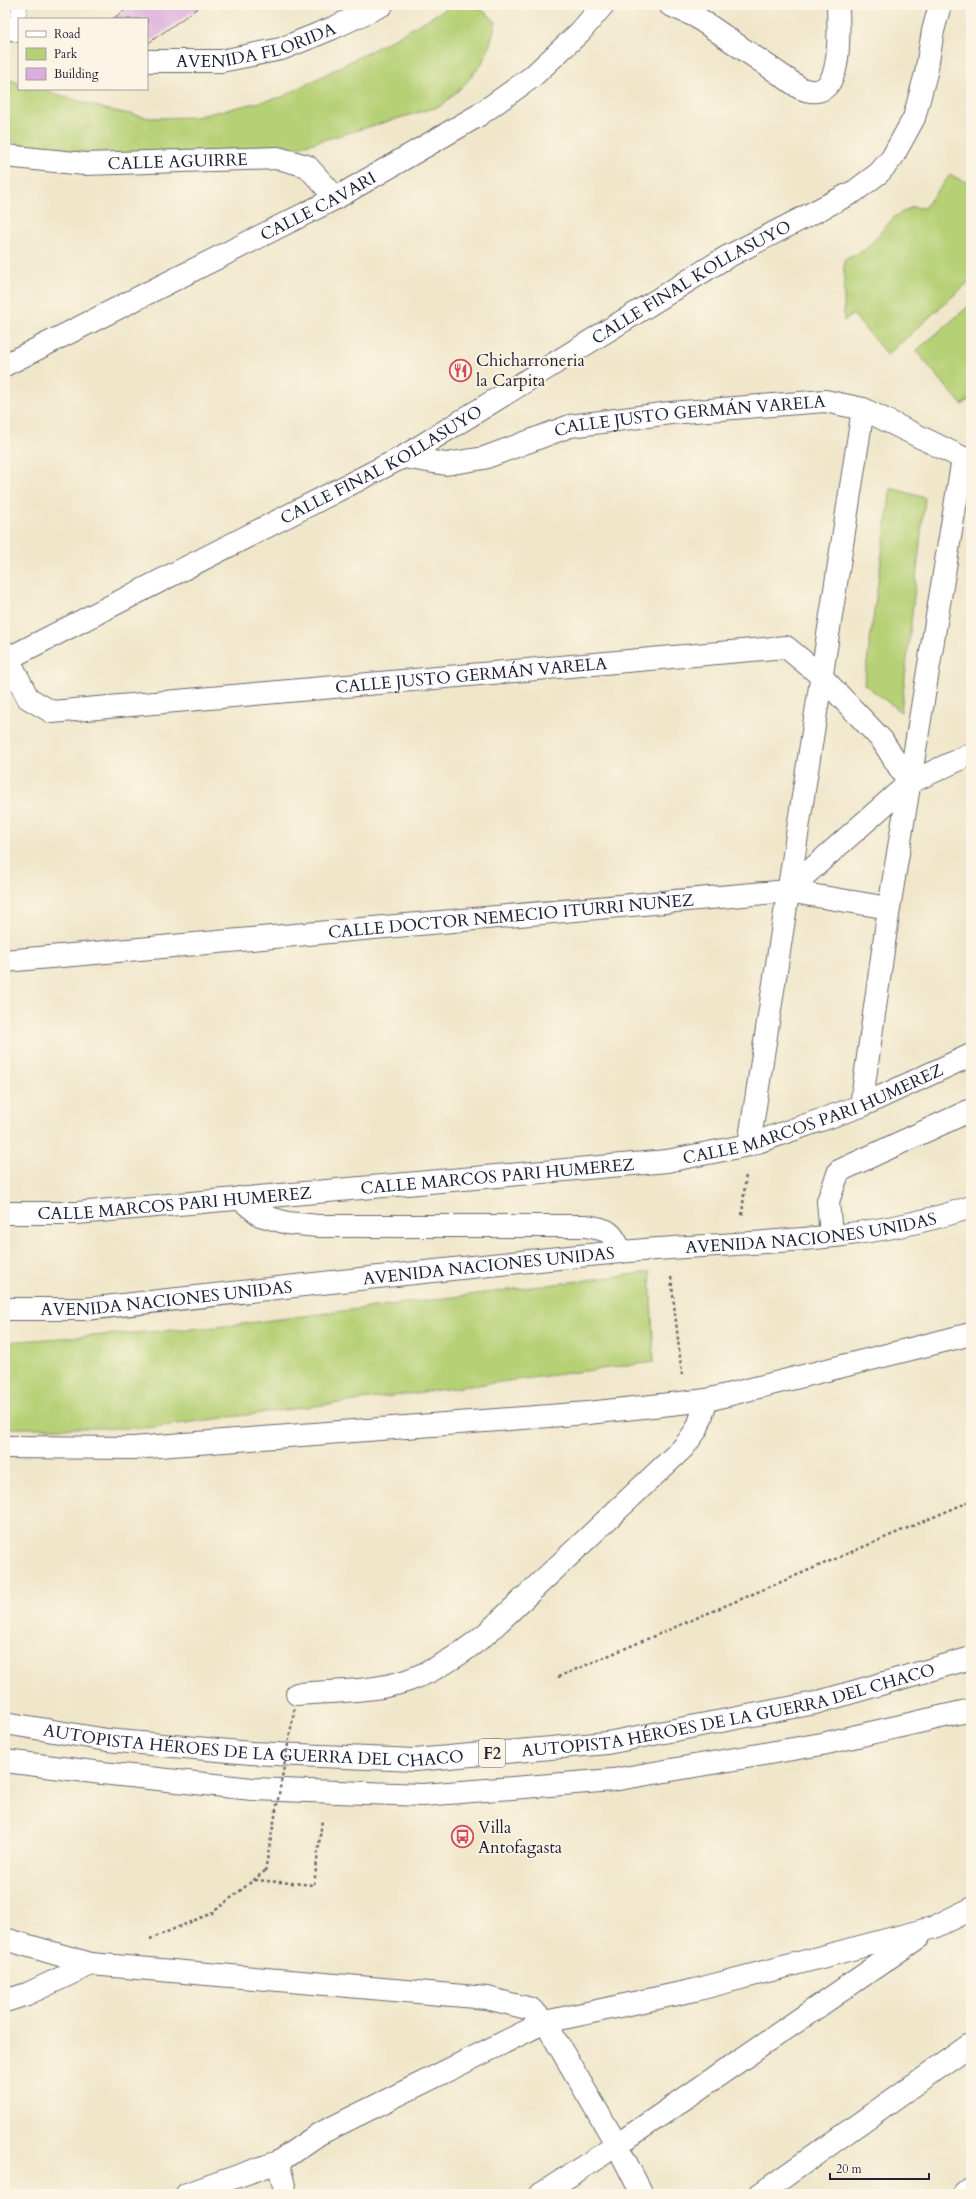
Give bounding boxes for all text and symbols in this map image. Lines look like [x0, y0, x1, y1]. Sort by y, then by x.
street label: AVENIDA FLORIDA [176, 17, 340, 73]
legend [18, 18, 148, 90]
text: Road [54, 26, 81, 42]
text: Park [54, 46, 78, 62]
text: Building [54, 66, 99, 82]
street label: CALLE AGUIRRE [107, 148, 248, 175]
street label: CALLE CAVARI [256, 166, 381, 246]
street label: CALLE FINAL KOLLASUYO [587, 215, 795, 350]
place label: Chicharroneria la Carpita [476, 349, 585, 392]
restaurant icon: Chicharroneria la Carpita [448, 357, 474, 383]
street label: CALLE JUSTO GERMÁN VARELA [551, 390, 827, 443]
street label: CALLE FINAL KOLLASUYO [276, 400, 487, 530]
street label: CALLE JUSTO GERMÁN VARELA [334, 652, 609, 699]
street label: CALLE DOCTOR NEMECIO ITURRI NUÑEZ [327, 888, 695, 944]
street label: CALLE MARCOS PARI HUMEREZ [681, 1059, 947, 1170]
street label: CALLE MARCOS PARI HUMEREZ [359, 1153, 635, 1200]
street label: CALLE MARCOS PARI HUMEREZ [38, 1181, 313, 1225]
street label: AVENIDA NACIONES UNIDAS [685, 1207, 939, 1259]
street label: AVENIDA NACIONES UNIDAS [362, 1242, 616, 1291]
street label: AVENIDA NACIONES UNIDAS [41, 1275, 293, 1321]
street label: AUTOPISTA HÉROES DE LA GUERRA DEL CHACO [521, 1658, 938, 1763]
street label: AUTOPISTA HÉROES DE LA GUERRA DEL CHACO [42, 1719, 465, 1772]
road number: F2 [479, 1739, 505, 1767]
place label: Villa Antofagasta [478, 1816, 563, 1859]
bus stop icon: Villa Antofagasta [449, 1824, 475, 1850]
scale bar [830, 2155, 929, 2181]
text: 20 m [836, 2161, 863, 2177]

